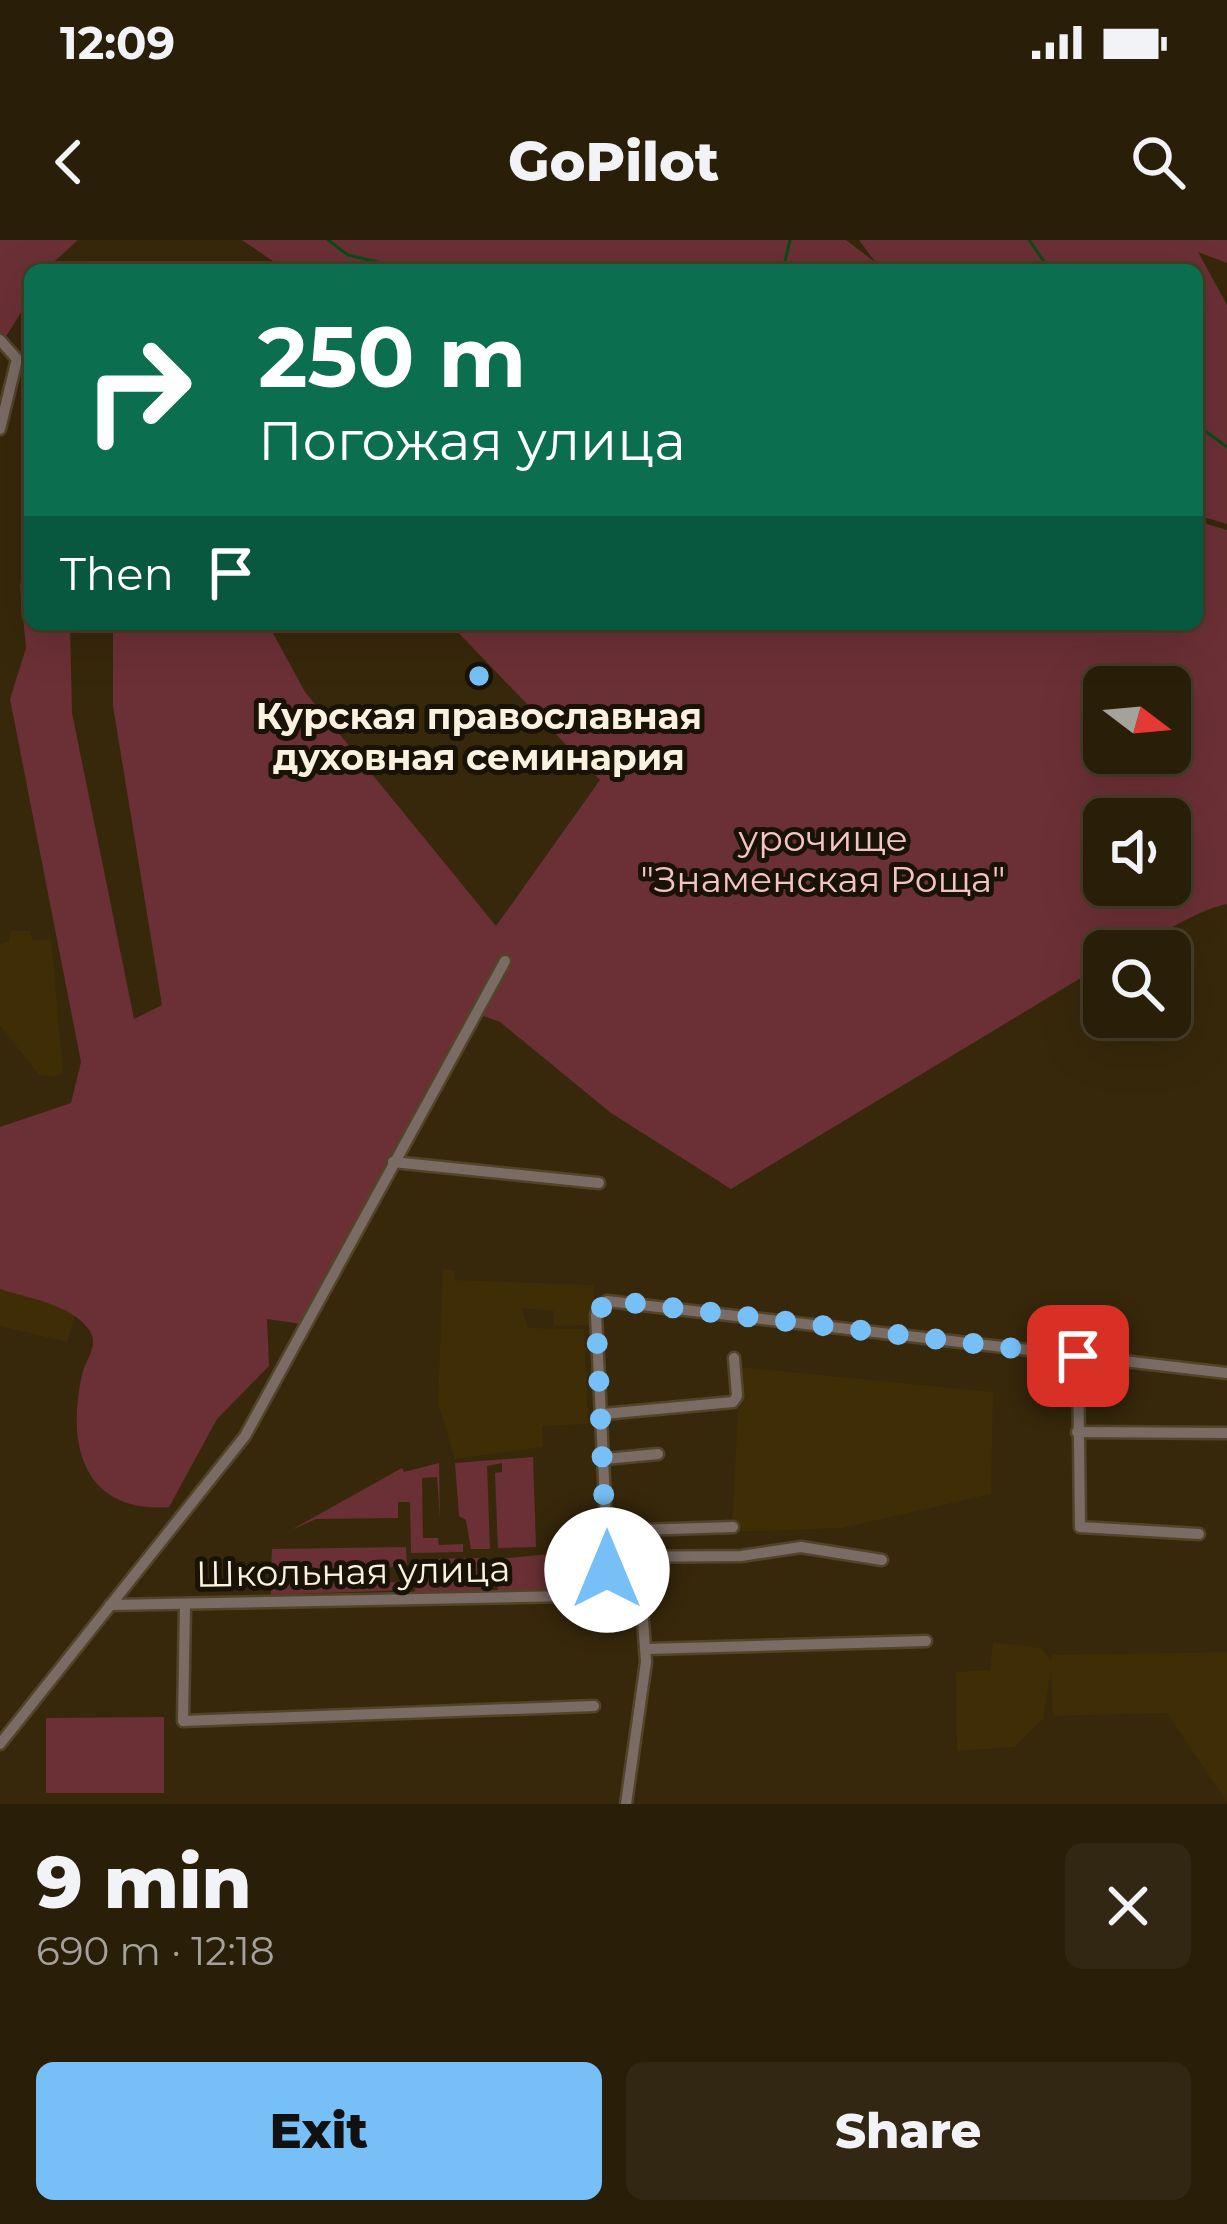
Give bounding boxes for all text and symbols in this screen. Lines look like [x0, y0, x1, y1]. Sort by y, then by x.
text: 12:09 [60, 15, 175, 70]
icon: back [36, 129, 102, 195]
text: GoPilot [508, 129, 719, 195]
icon: search [1125, 129, 1191, 195]
text: 250 m [258, 306, 526, 408]
icon: right [60, 312, 216, 468]
text: Погожая улица [258, 408, 686, 474]
icon: arrive [198, 540, 264, 606]
text: Then [60, 546, 174, 601]
marker: Курская православная духовная семинария [466, 663, 492, 689]
north arrow [1083, 666, 1191, 774]
map controls [1083, 666, 1191, 1038]
place label: Курская православная духовная семинария [256, 694, 702, 779]
button: sound [1083, 798, 1191, 906]
park label: урочище "Знаменская Роща" [641, 816, 1005, 901]
button: search [1083, 930, 1191, 1038]
pin [1027, 1305, 1129, 1407]
icon: arrive [1045, 1323, 1111, 1389]
position arrow [544, 1507, 670, 1633]
street label: Школьная улица [195, 1546, 511, 1596]
text: 9 min [36, 1838, 252, 1926]
button: close [1065, 1843, 1191, 1969]
text: 690 m · 12:18 [36, 1927, 275, 1975]
button: Exit [36, 2062, 602, 2200]
button: Share [626, 2062, 1191, 2200]

